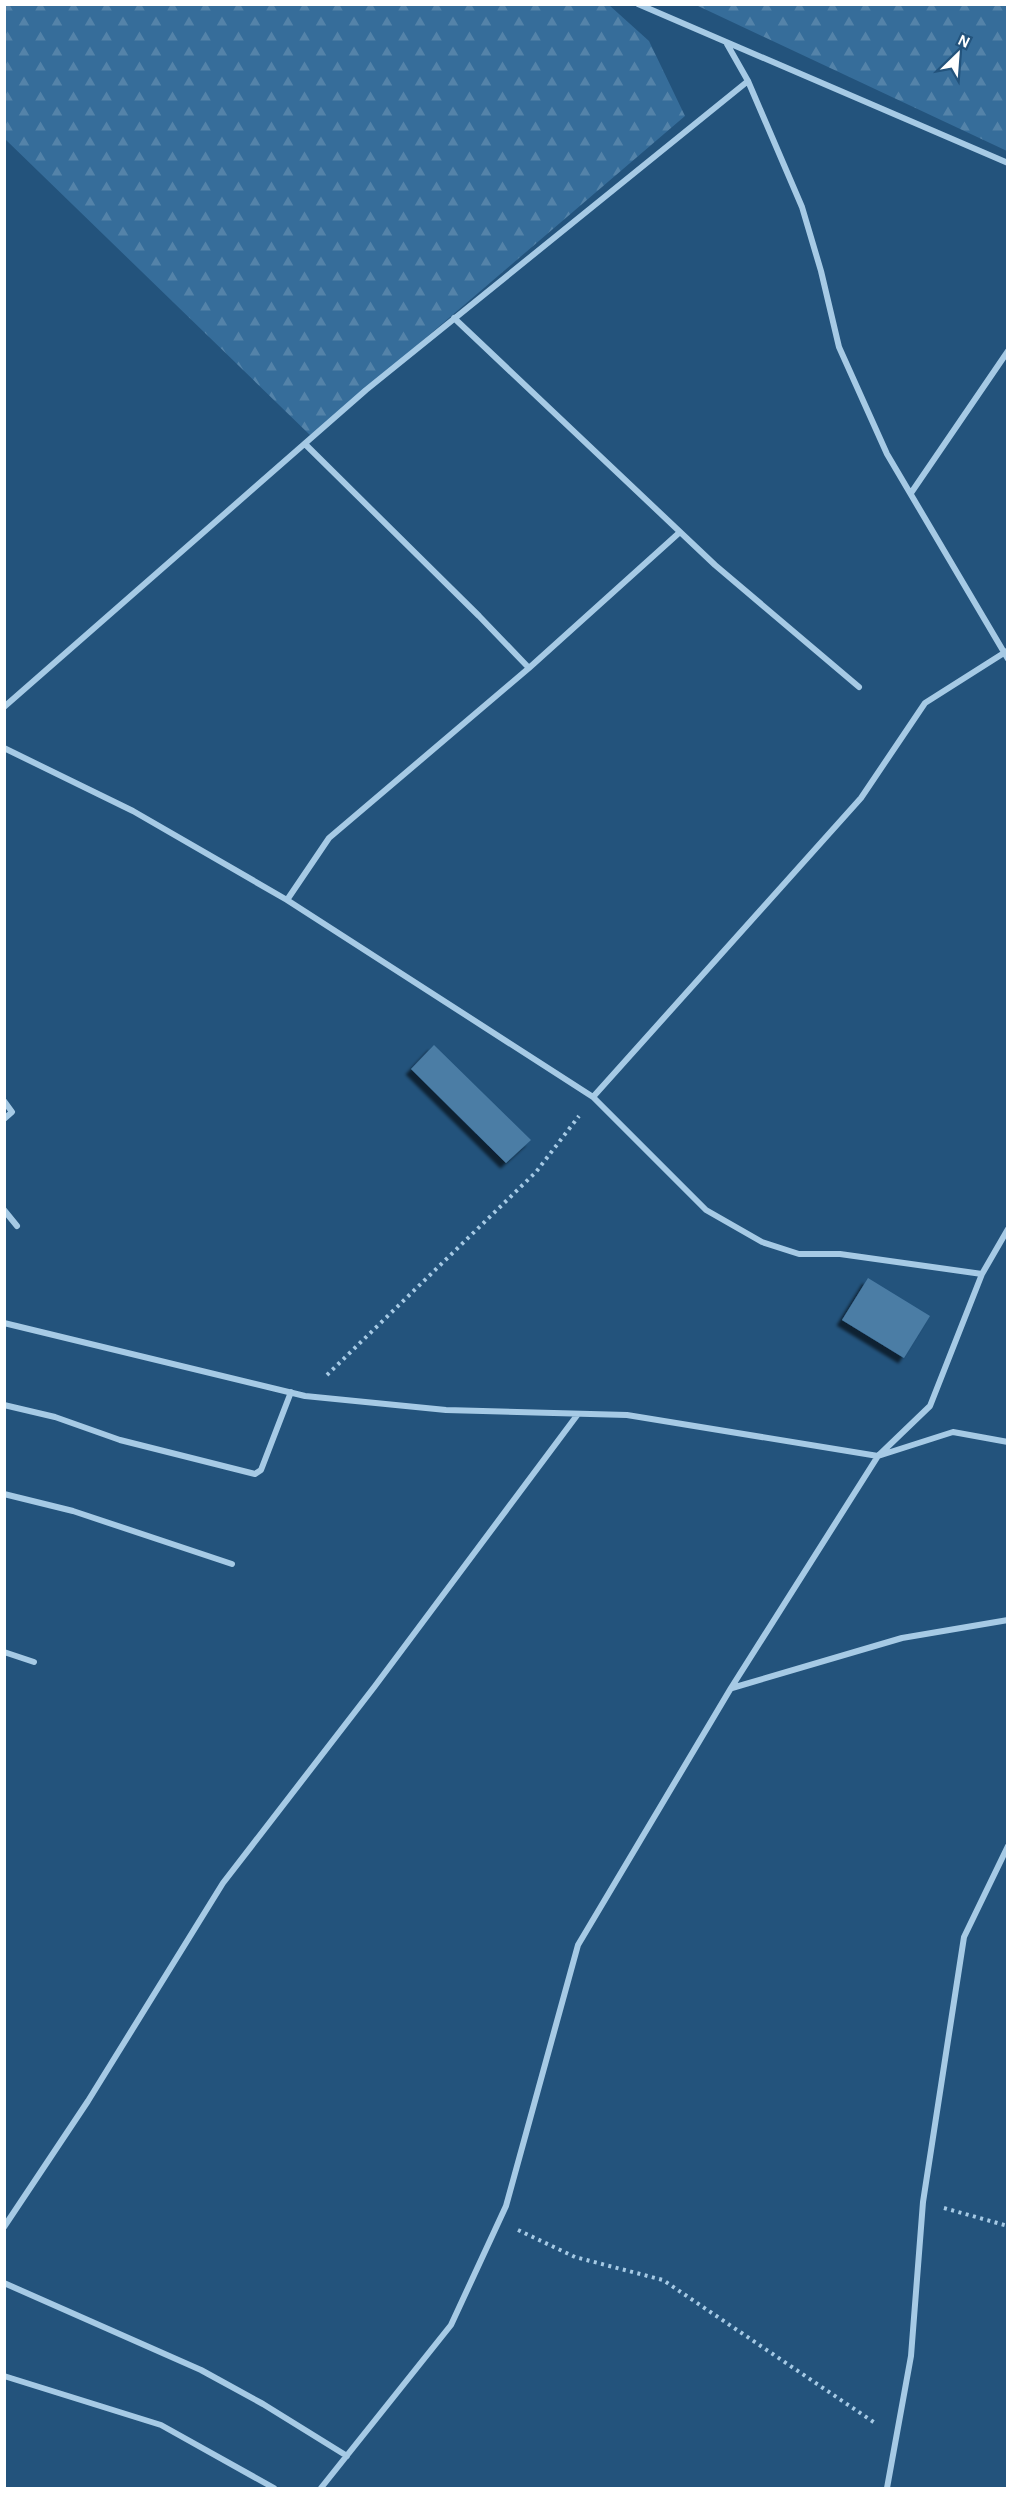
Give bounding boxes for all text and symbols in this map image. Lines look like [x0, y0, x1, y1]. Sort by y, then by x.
north arrow [928, 24, 988, 84]
text: N [955, 32, 972, 51]

